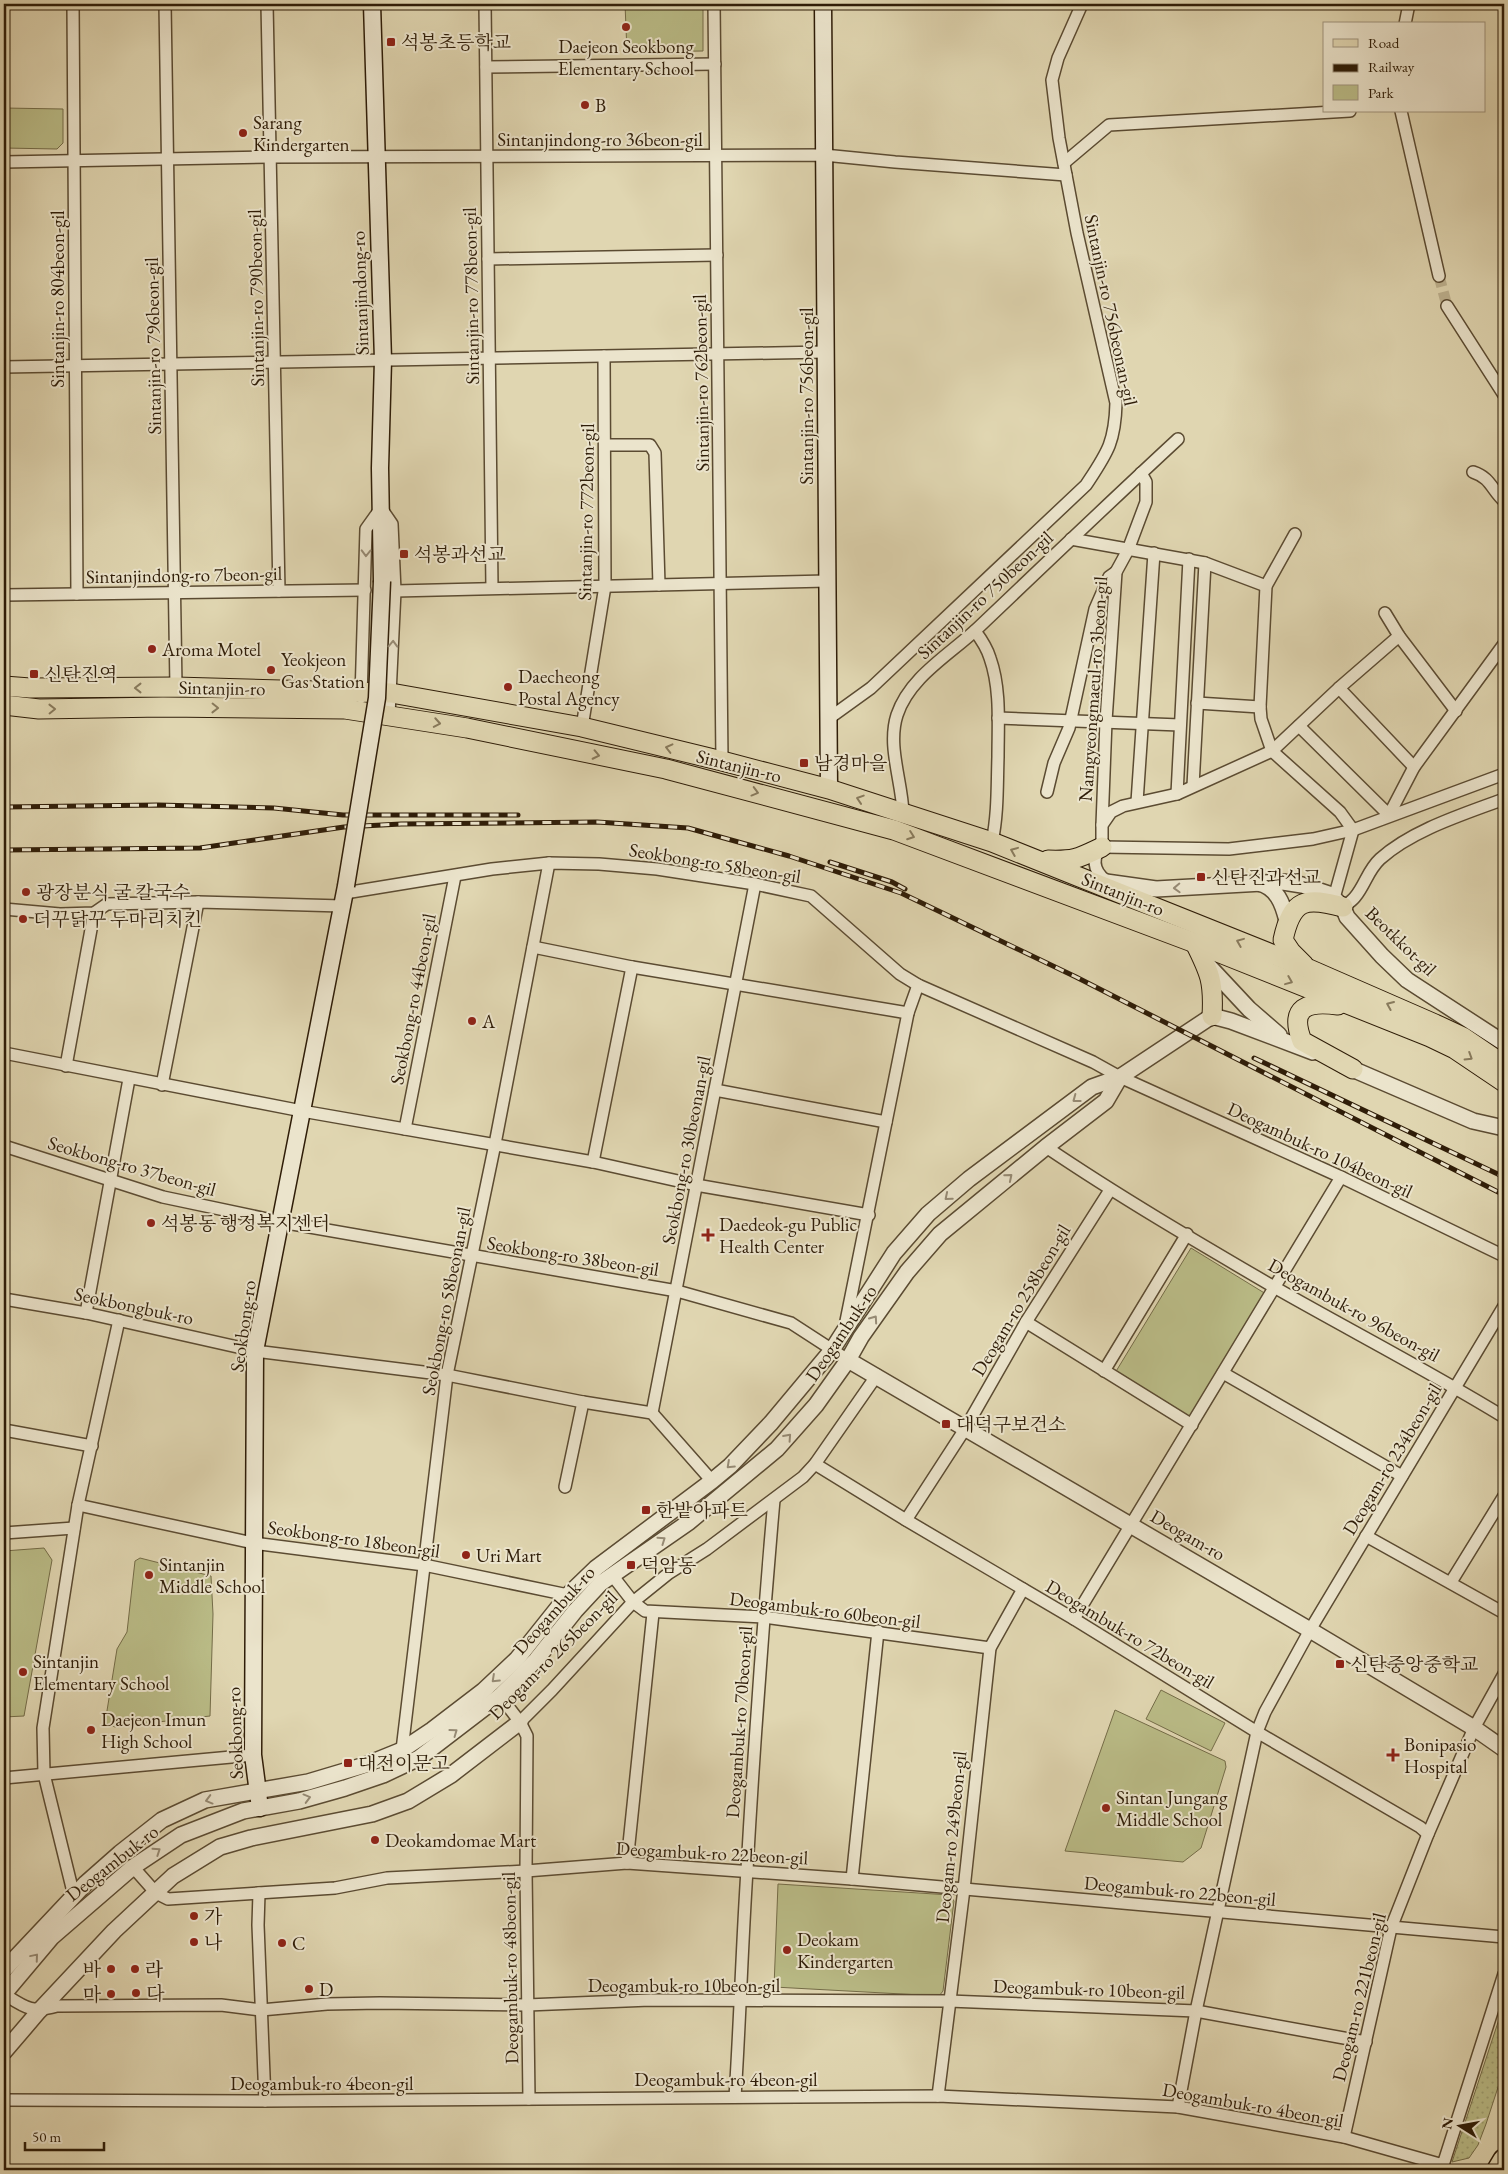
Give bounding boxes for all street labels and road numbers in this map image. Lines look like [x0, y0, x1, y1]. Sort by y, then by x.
street label: Sintanjindong-ro 36beon-gil [497, 127, 703, 152]
street label: Sintanjin-ro 778beon-gil [457, 207, 485, 385]
street label: Sintanjin-ro 790beon-gil [242, 209, 270, 387]
street label: Sintanjin-ro 804beon-gil [45, 210, 70, 388]
street label: Sintanjin-ro 756beonan-gil [1079, 212, 1144, 408]
street label: Sintanjindong-ro [345, 230, 375, 356]
street label: Sintanjin-ro 796beon-gil [139, 257, 167, 435]
street label: Sintanjin-ro 762beon-gil [687, 294, 715, 472]
street label: Sintanjin-ro 756beon-gil [794, 307, 819, 485]
street label: Sintanjin-ro 772beon-gil [572, 423, 600, 601]
street label: Sintanjin-ro 750beon-gil [912, 525, 1059, 665]
street label: Sintanjindong-ro 7beon-gil [86, 561, 283, 589]
street label: Namgyeongmaeul-ro 3beon-gil [1073, 575, 1113, 802]
street label: Sintanjin-ro [178, 675, 266, 701]
street label: Sintanjin-ro [694, 743, 784, 789]
street label: Seokbong-ro 58beon-gil [627, 837, 803, 889]
street label: Sintanjin-ro [1078, 866, 1168, 922]
street label: Beotkkot-gil [1360, 901, 1442, 981]
street label: Seokbong-ro 44beon-gil [384, 911, 442, 1087]
street label: Seokbong-ro 30beonan-gil [655, 1053, 717, 1246]
street label: Deogambuk-ro 104beon-gil [1223, 1096, 1417, 1204]
street label: Seokbong-ro 37beon-gil [45, 1130, 219, 1202]
street label: Seokbong-ro 58beonan-gil [415, 1204, 477, 1397]
street label: Deogam-ro 258beon-gil [966, 1219, 1076, 1381]
street label: Seokbong-ro 38beon-gil [485, 1230, 661, 1282]
street label: Deogambuk-ro 96beon-gil [1264, 1252, 1445, 1368]
street label: Seokbong-ro [224, 1278, 262, 1374]
street label: Deogambuk-ro [800, 1280, 882, 1386]
street label: Seokbongbuk-ro [72, 1281, 196, 1331]
street label: Deogam-ro 234beon-gil [1337, 1378, 1447, 1540]
street label: Deogam-ro [1146, 1504, 1230, 1566]
street label: Seokbong-ro 18beon-gil [266, 1515, 442, 1564]
street label: Deogambuk-ro [507, 1560, 601, 1660]
street label: Deogambuk-ro 72beon-gil [1041, 1574, 1219, 1694]
street label: Deogam-ro 265beon-gil [483, 1585, 623, 1725]
street label: Deogambuk-ro 60beon-gil [728, 1586, 922, 1634]
street label: Deogambuk-ro 70beon-gil [720, 1625, 758, 1819]
street label: Seokbong-ro [221, 1686, 249, 1780]
street label: Deogam-ro 249beon-gil [930, 1749, 973, 1924]
street label: Deogambuk-ro [60, 1819, 164, 1907]
street label: Deogambuk-ro 22beon-gil [615, 1835, 809, 1871]
street label: Deogambuk-ro 22beon-gil [1083, 1870, 1277, 1912]
street label: Deogambuk-ro 48beon-gil [496, 1871, 524, 2064]
street label: Deogam-ro 221beon-gil [1326, 1910, 1392, 2084]
street label: Deogambuk-ro 10beon-gil [588, 1973, 781, 1998]
street label: Deogambuk-ro 10beon-gil [992, 1973, 1186, 2005]
street label: Deogambuk-ro 4beon-gil [634, 2067, 818, 2092]
street label: Deogambuk-ro 4beon-gil [230, 2071, 414, 2096]
street label: Deogambuk-ro 4beon-gil [1161, 2077, 1346, 2133]

